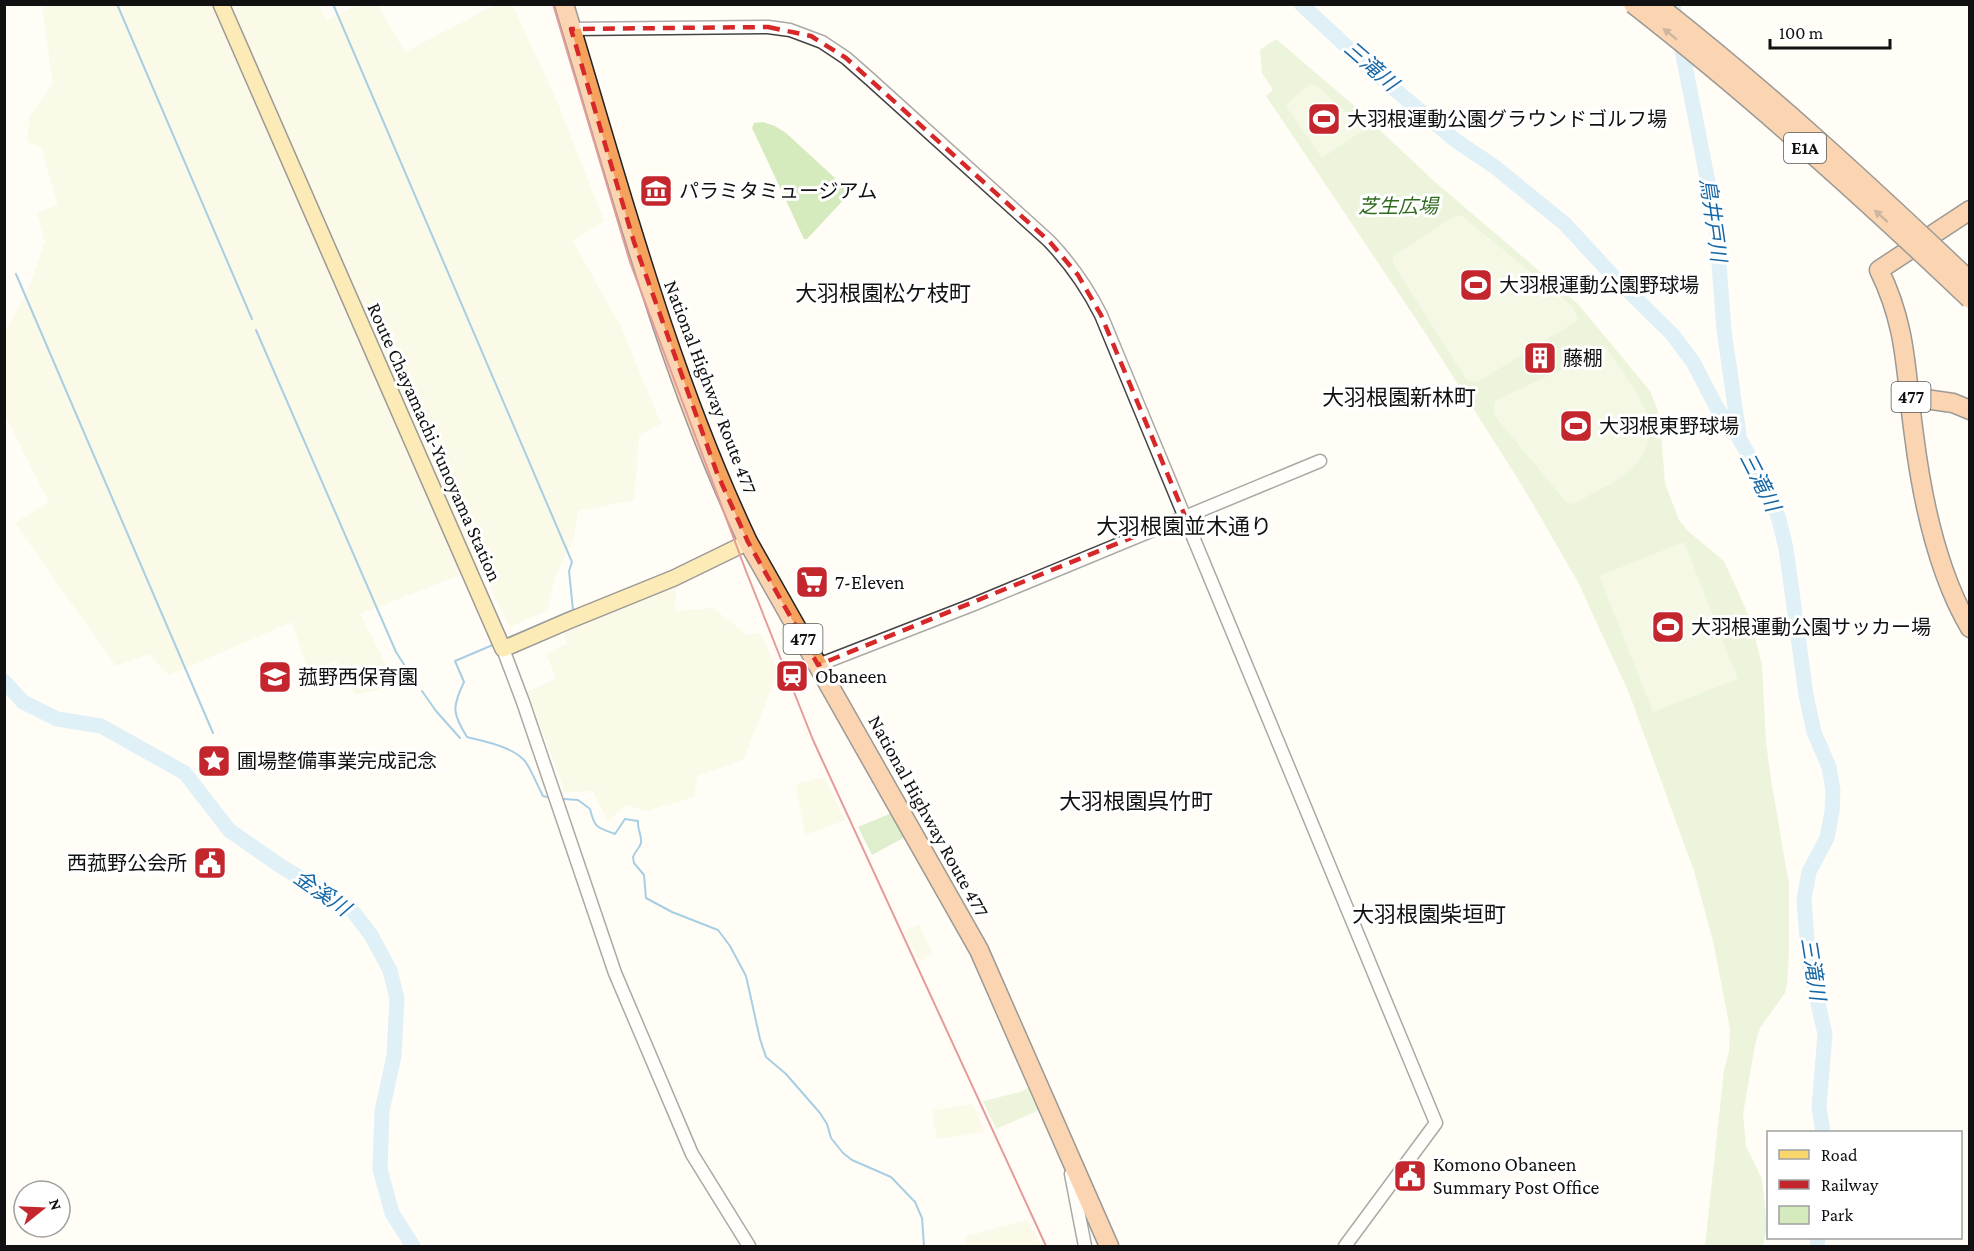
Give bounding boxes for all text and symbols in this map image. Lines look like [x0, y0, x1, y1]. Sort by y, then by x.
scale bar [1770, 12, 1890, 50]
text: 100 m [1779, 23, 1824, 43]
one-way arrow [1662, 27, 1678, 40]
water label: 三滝川 [1339, 36, 1404, 97]
sports icon: 大羽根運動公園グラウンドゴルフ場 [1306, 101, 1342, 137]
place label: 大羽根運動公園グラウンドゴルフ場 [1347, 108, 1667, 130]
road number: E1A [1784, 133, 1826, 163]
museum icon: パラミタミュージアム [638, 173, 674, 209]
water label: 鳥井戸川 [1695, 177, 1731, 265]
place label: パラミタミュージアム [679, 180, 877, 202]
park label: 芝生広場 [1358, 195, 1440, 217]
one-way arrow [1874, 210, 1889, 223]
sports icon: 大羽根運動公園野球場 [1458, 267, 1494, 303]
place label: 大羽根運動公園野球場 [1499, 274, 1699, 296]
street label: National Highway Route 477 [659, 277, 762, 497]
district label: 大羽根園松ケ枝町 [795, 281, 971, 306]
street label: Route Chayamachi-Yunoyama Station [362, 299, 507, 585]
building icon: 藤棚 [1522, 340, 1558, 376]
place label: 藤棚 [1563, 347, 1603, 369]
road number: 477 [1892, 382, 1930, 412]
district label: 大羽根園新林町 [1322, 385, 1476, 410]
sports icon: 大羽根東野球場 [1558, 408, 1594, 444]
place label: 大羽根東野球場 [1599, 415, 1739, 437]
water label: 三滝川 [1735, 448, 1786, 517]
district label: 大羽根園並木通り [1096, 514, 1272, 539]
supermarket icon: 7-Eleven [794, 564, 830, 600]
place label: 7-Eleven [835, 571, 905, 593]
sports icon: 大羽根運動公園サッカー場 [1650, 609, 1686, 645]
place label: 大羽根運動公園サッカー場 [1691, 616, 1931, 638]
road number: 477 [784, 624, 822, 654]
station icon: Obaneen [774, 658, 810, 694]
school or university icon: 菰野西保育園 [257, 659, 293, 695]
place label: Obaneen [815, 665, 887, 687]
place label: 菰野西保育園 [298, 666, 418, 688]
street label: National Highway Route 477 [863, 711, 994, 921]
place icon: 圃場整備事業完成記念 [196, 743, 232, 779]
place label: 圃場整備事業完成記念 [237, 750, 437, 772]
district label: 大羽根園呉竹町 [1059, 789, 1213, 814]
public building icon: 西菰野公会所 [192, 845, 228, 881]
place label: 西菰野公会所 [67, 852, 187, 874]
water label: 金溪川 [289, 865, 356, 922]
district label: 大羽根園柴垣町 [1352, 902, 1506, 927]
water label: 三滝川 [1796, 936, 1830, 1004]
legend [1767, 1131, 1962, 1239]
text: Road [1821, 1145, 1858, 1165]
place label: Komono Obaneen Summary Post Office [1433, 1153, 1599, 1199]
public building icon: Komono Obaneen Summary Post Office [1392, 1158, 1428, 1194]
text: Railway [1821, 1175, 1879, 1195]
north arrow [12, 1179, 72, 1239]
text: N [46, 1197, 66, 1212]
text: Park [1821, 1205, 1853, 1225]

